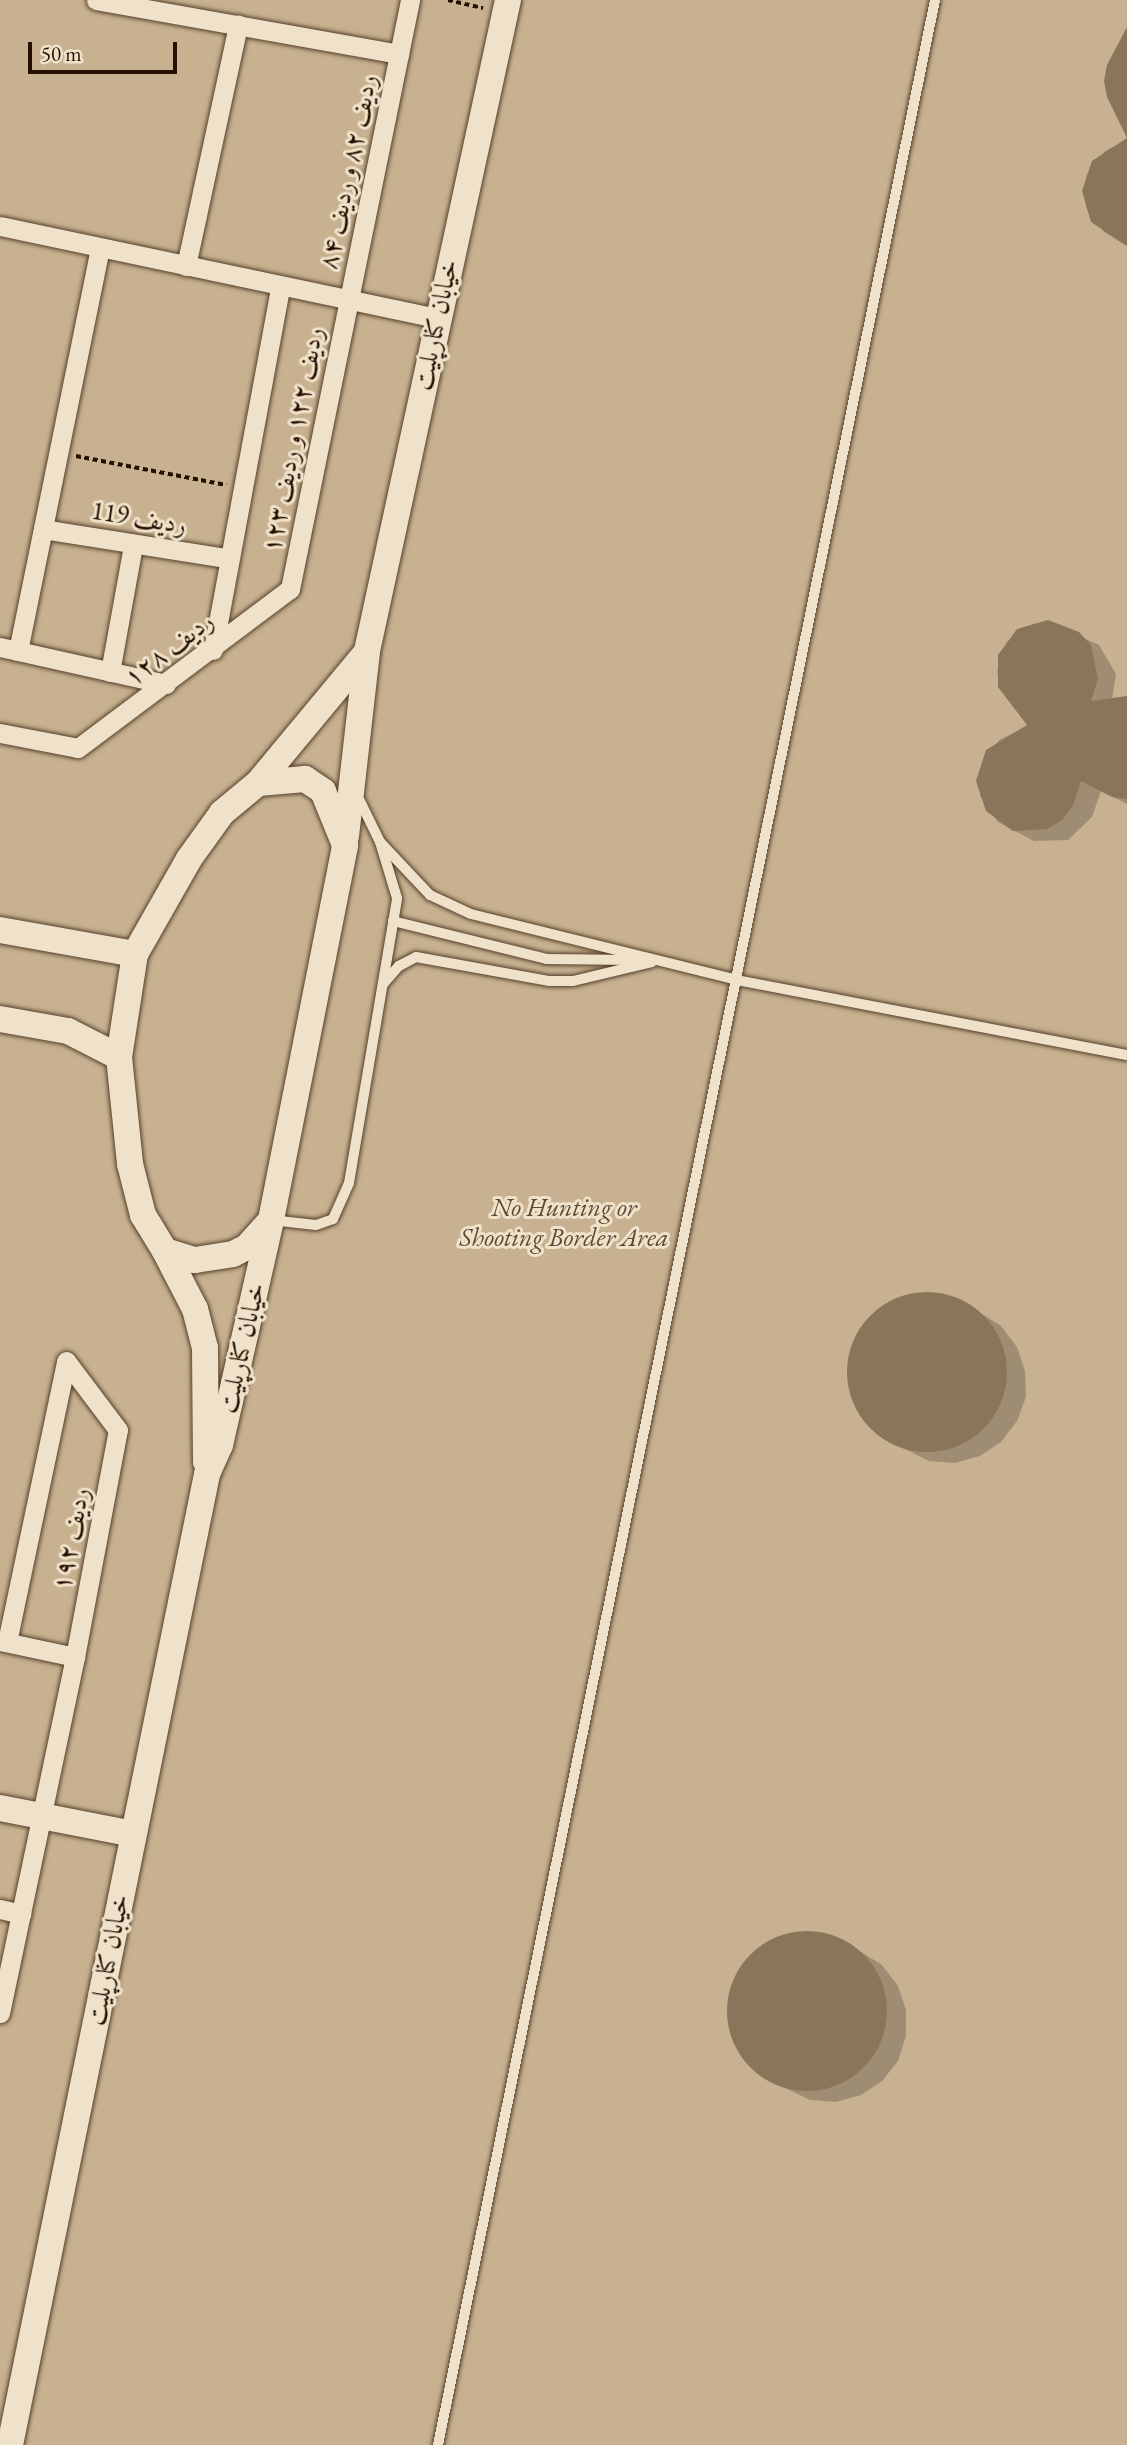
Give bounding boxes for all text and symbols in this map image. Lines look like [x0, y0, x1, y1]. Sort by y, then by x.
scale bar [32, 28, 180, 72]
text: 50 m [41, 40, 82, 67]
street label: ردیف ۸۲ و ردیف ۸۴ [312, 72, 384, 272]
street label: خیابان کنارپلیت [407, 257, 465, 393]
street label: ردیف ۱۲۲ و ردیف ۱۲۳ [256, 325, 330, 555]
street label: ردیف 119 [89, 495, 189, 541]
street label: ردیف ۱۲۸ [118, 605, 220, 693]
park label: No Hunting or Shooting Border Area [459, 1192, 669, 1254]
street label: خیابان کنارپلیت [212, 1280, 272, 1416]
street label: ردیف ۱۹۲ [46, 1485, 96, 1593]
street label: خیابان کنارپلیت [80, 1892, 136, 2028]

